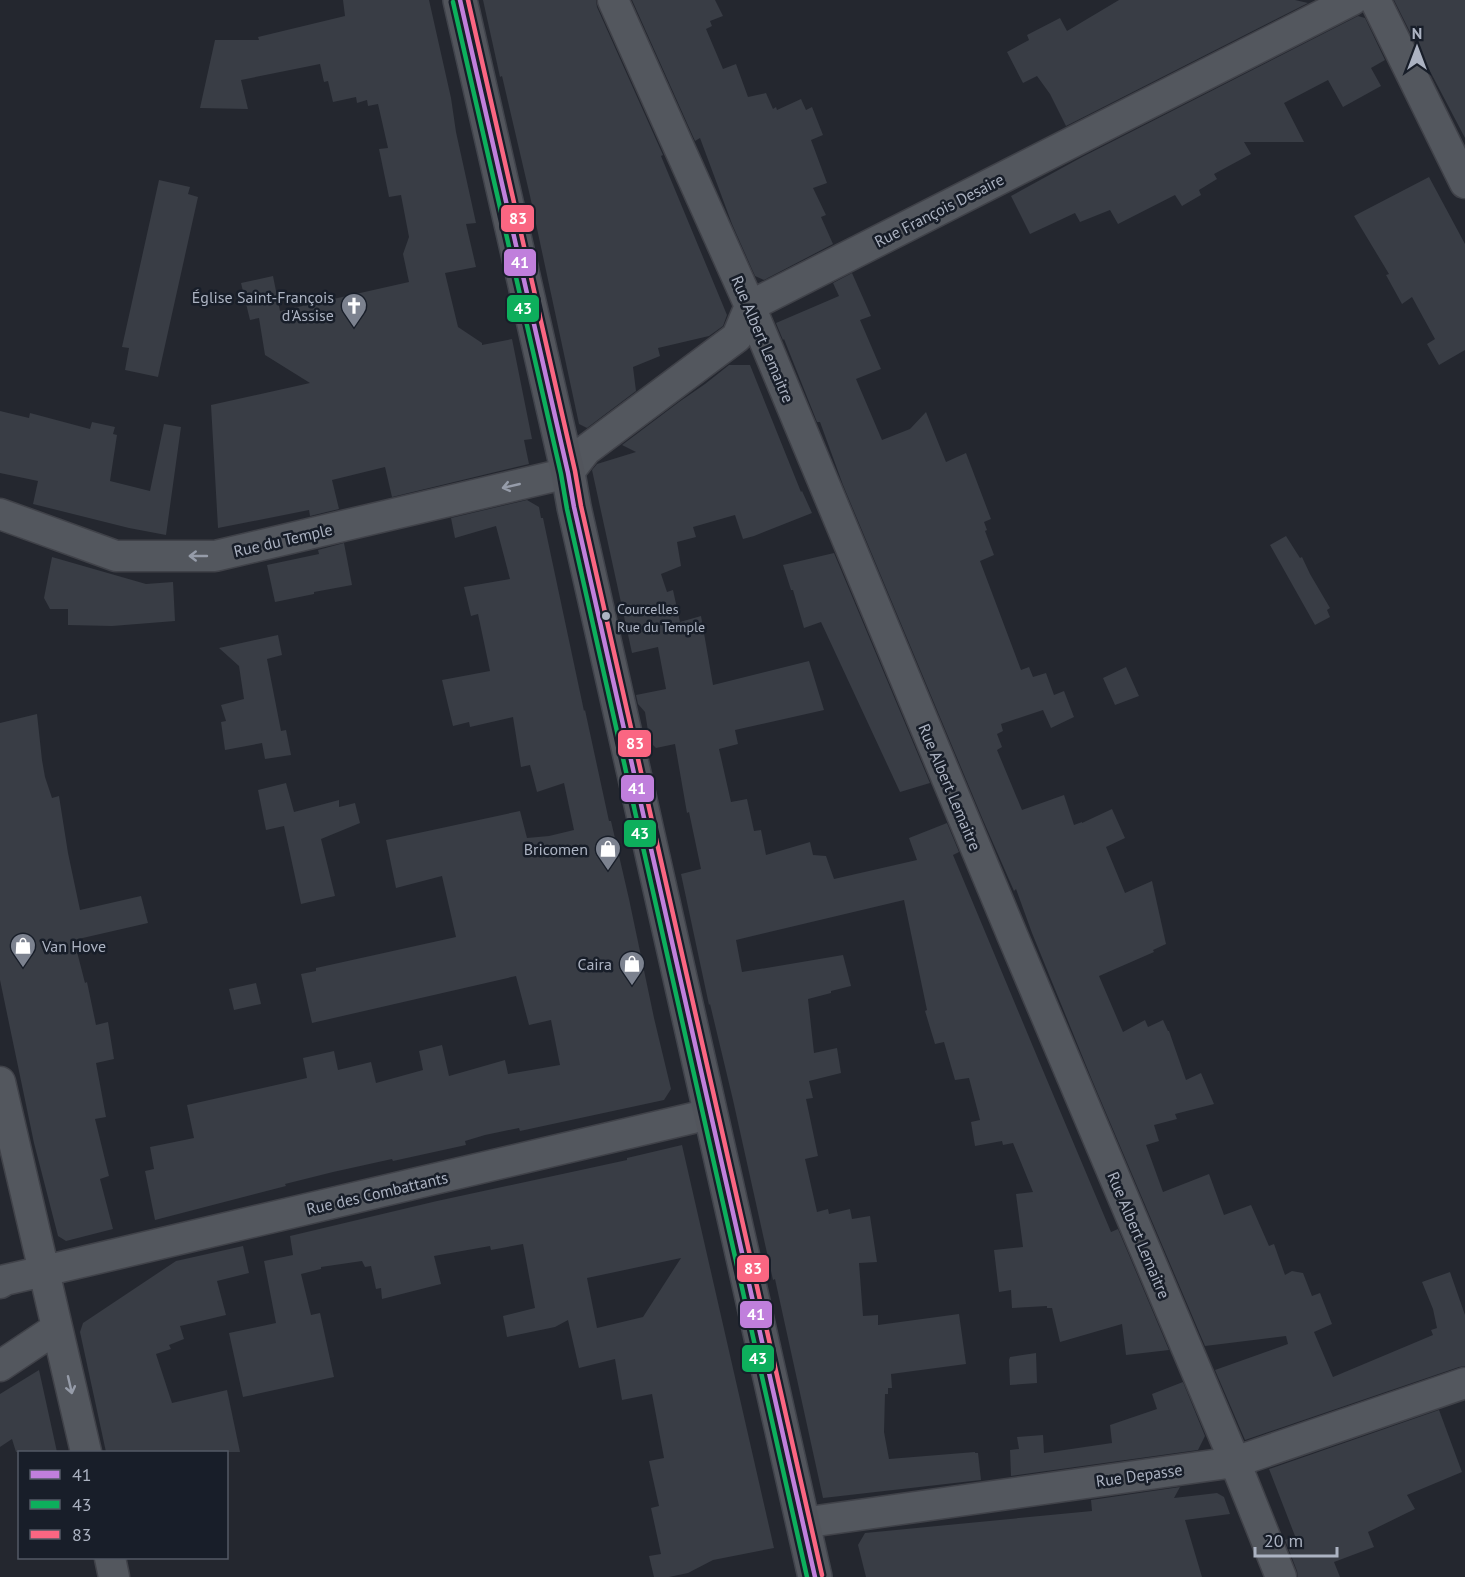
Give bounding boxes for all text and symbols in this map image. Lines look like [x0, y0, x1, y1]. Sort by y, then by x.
north arrow [1387, 18, 1447, 78]
text: N [1412, 23, 1422, 43]
street label: Rue François Desaire [871, 169, 1007, 251]
line badge: 83 [500, 204, 535, 233]
text: 83 [509, 208, 527, 228]
line badge: 41 [503, 248, 537, 277]
text: 41 [511, 252, 529, 272]
street label: Rue Albert Lemaitre [727, 273, 799, 405]
place label: Église Saint-François d'Assise [192, 287, 334, 325]
church icon: Église Saint-François d'Assise [339, 291, 369, 329]
line badge: 43 [506, 294, 540, 323]
text: 43 [514, 298, 532, 318]
one-way arrow [502, 481, 521, 493]
street label: Rue du Temple [232, 519, 334, 561]
one-way arrow [189, 550, 209, 562]
place label: Courcelles Rue du Temple [617, 600, 705, 636]
marker: Courcelles Rue du Temple [600, 610, 612, 622]
street label: Rue Albert Lemaitre [914, 721, 986, 853]
line badge: 83 [617, 729, 652, 758]
text: 83 [626, 733, 644, 753]
line badge: 41 [620, 774, 655, 803]
text: 41 [628, 778, 646, 798]
line badge: 43 [623, 819, 657, 848]
text: 43 [631, 823, 649, 843]
shop icon: Bricomen [593, 834, 623, 872]
place label: Bricomen [524, 839, 588, 859]
shop icon: Van Hove [8, 931, 38, 969]
place label: Van Hove [41, 936, 106, 956]
shop icon: Caira [617, 949, 647, 987]
place label: Caira [578, 954, 612, 974]
street label: Rue des Combattants [304, 1167, 450, 1219]
street label: Rue Albert Lemaitre [1103, 1169, 1175, 1301]
line badge: 83 [736, 1254, 770, 1283]
text: 83 [744, 1258, 762, 1278]
line badge: 41 [739, 1300, 773, 1329]
text: 41 [747, 1304, 765, 1324]
line badge: 43 [741, 1344, 775, 1373]
text: 43 [749, 1348, 767, 1368]
one-way arrow [65, 1375, 76, 1394]
legend [18, 1451, 228, 1559]
street label: Rue Depasse [1094, 1459, 1184, 1491]
text: 41 [72, 1463, 92, 1486]
text: 43 [72, 1493, 92, 1516]
scale bar [1255, 1520, 1338, 1558]
text: 83 [72, 1523, 92, 1546]
text: 20 m [1264, 1529, 1303, 1552]

